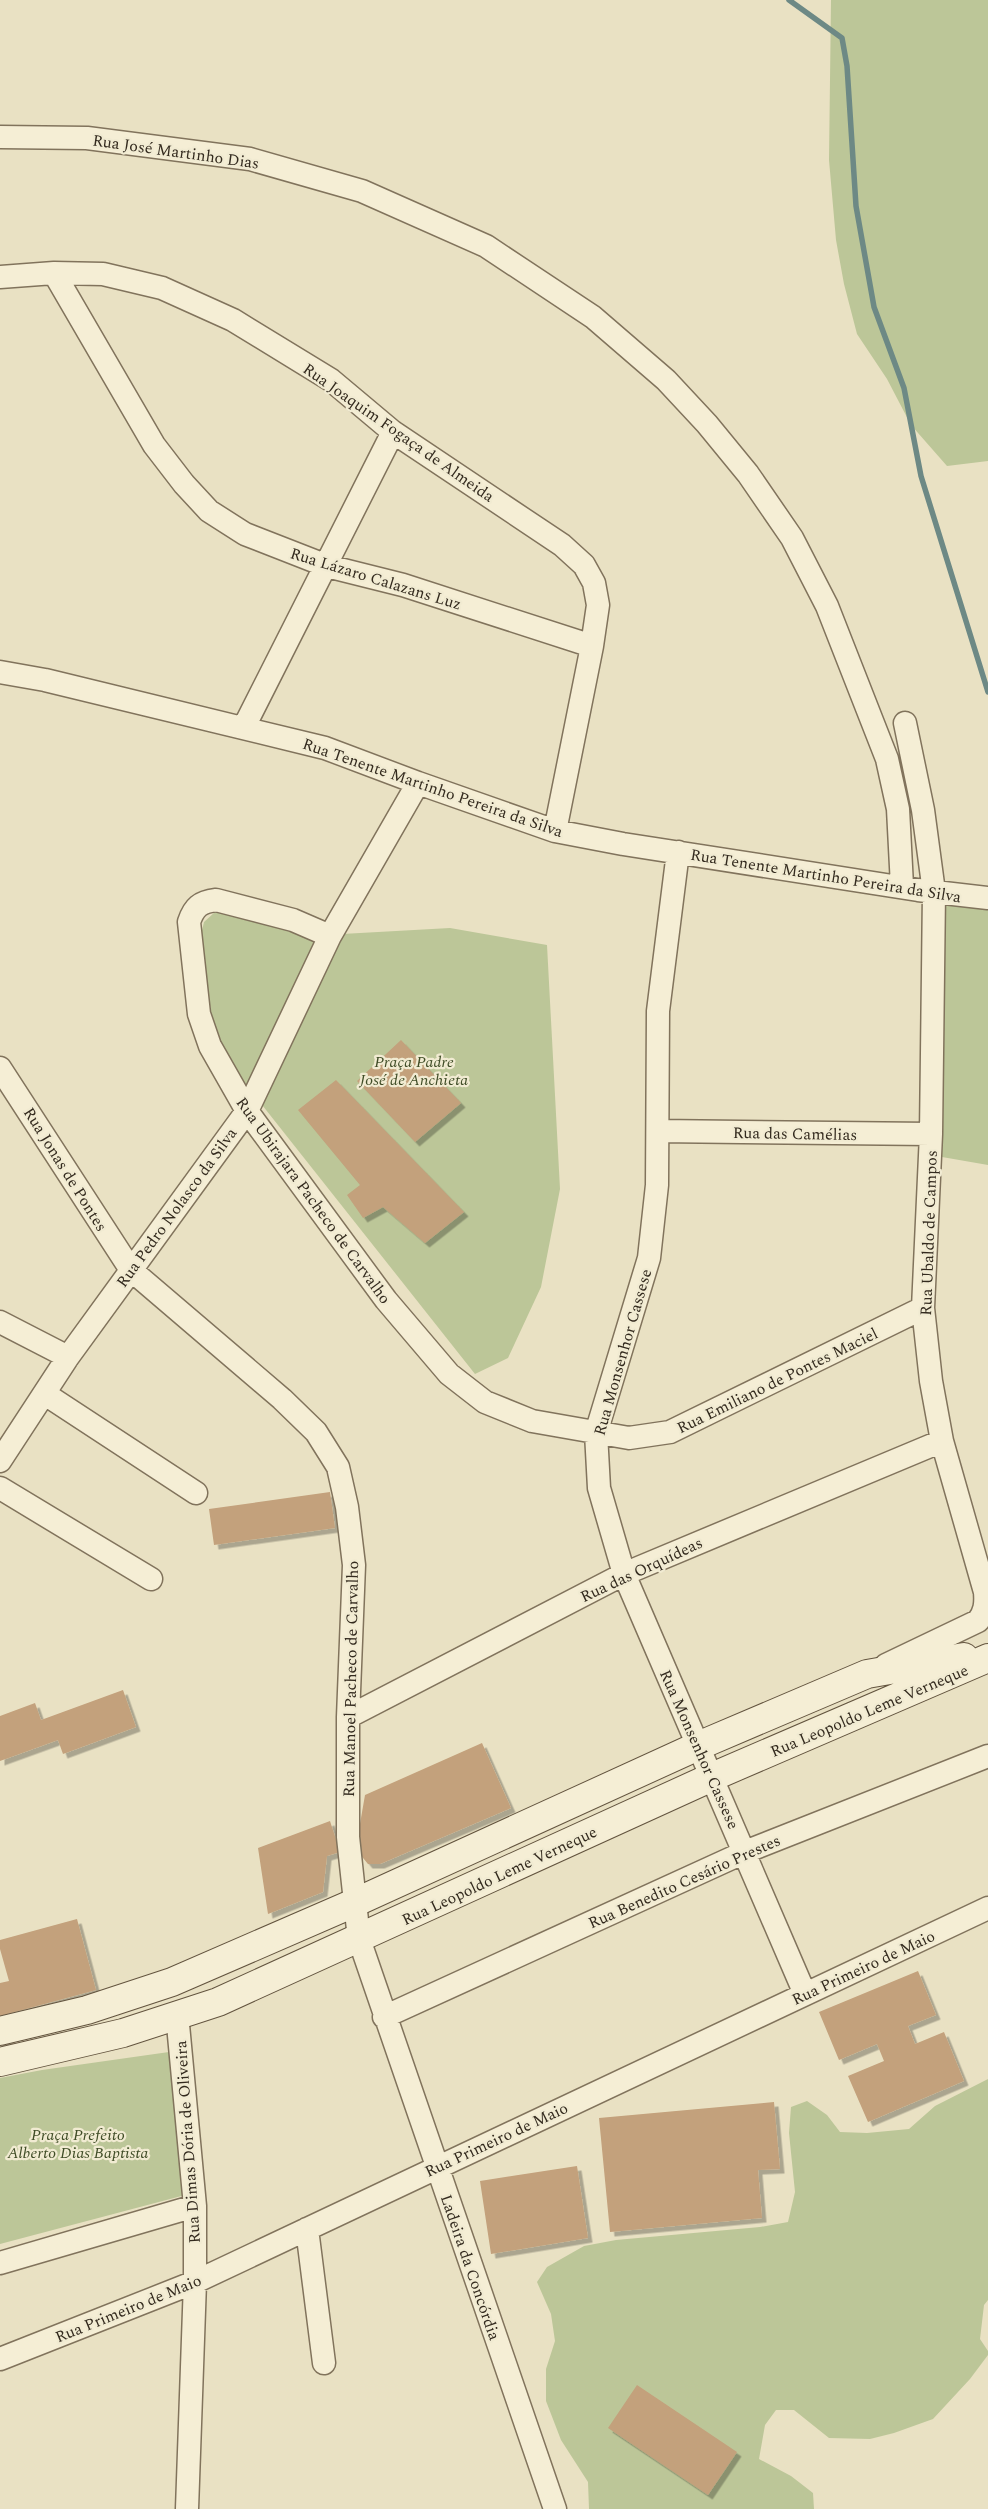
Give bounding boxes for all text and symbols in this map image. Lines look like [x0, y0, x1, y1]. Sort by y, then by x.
street label: Rua José Martinho Dias [91, 128, 261, 176]
street label: Rua Joaquim Fogaça de Almeida [298, 357, 499, 508]
street label: Rua Lázaro Calazans Luz [287, 541, 464, 616]
street label: Rua Tenente Martinho Pereira da Silva [299, 732, 566, 844]
street label: Rua Tenente Martinho Pereira da Silva [689, 843, 963, 909]
park label: Praça Padre José de Anchieta [359, 1050, 468, 1092]
street label: Rua Ubirajara Pacheco de Carvalho [230, 1092, 397, 1309]
street label: Rua Jonas de Pontes [17, 1103, 113, 1236]
street label: Rua das Camélias [733, 1121, 857, 1147]
street label: Rua Pedro Nolasco da Silva [110, 1122, 243, 1293]
street label: Rua Ubaldo de Campos [914, 1150, 944, 1316]
street label: Rua Monsenhor Cassese [588, 1266, 658, 1438]
street label: Rua Emiliano de Pontes Maciel [673, 1322, 882, 1440]
street label: Rua das Orquídeas [576, 1531, 707, 1609]
street label: Rua Manoel Pacheco de Carvalho [337, 1561, 365, 1797]
street label: Rua Leopoldo Leme Verneque [767, 1658, 972, 1764]
street label: Rua Monsenhor Cassese [653, 1666, 745, 1833]
street label: Rua Leopoldo Leme Verneque [398, 1820, 601, 1932]
street label: Rua Benedito Cesário Prestes [584, 1829, 784, 1935]
street label: Rua Primeiro de Maio [788, 1924, 939, 2012]
street label: Rua Dimas Dória de Oliveira [169, 2039, 207, 2244]
street label: Rua Primeiro de Maio [421, 2096, 572, 2184]
park label: Praça Prefeito Alberto Dias Baptista [7, 2123, 148, 2165]
street label: Ladeira da Concórdia [434, 2191, 506, 2344]
street label: Rua Primeiro de Maio [52, 2269, 205, 2349]

